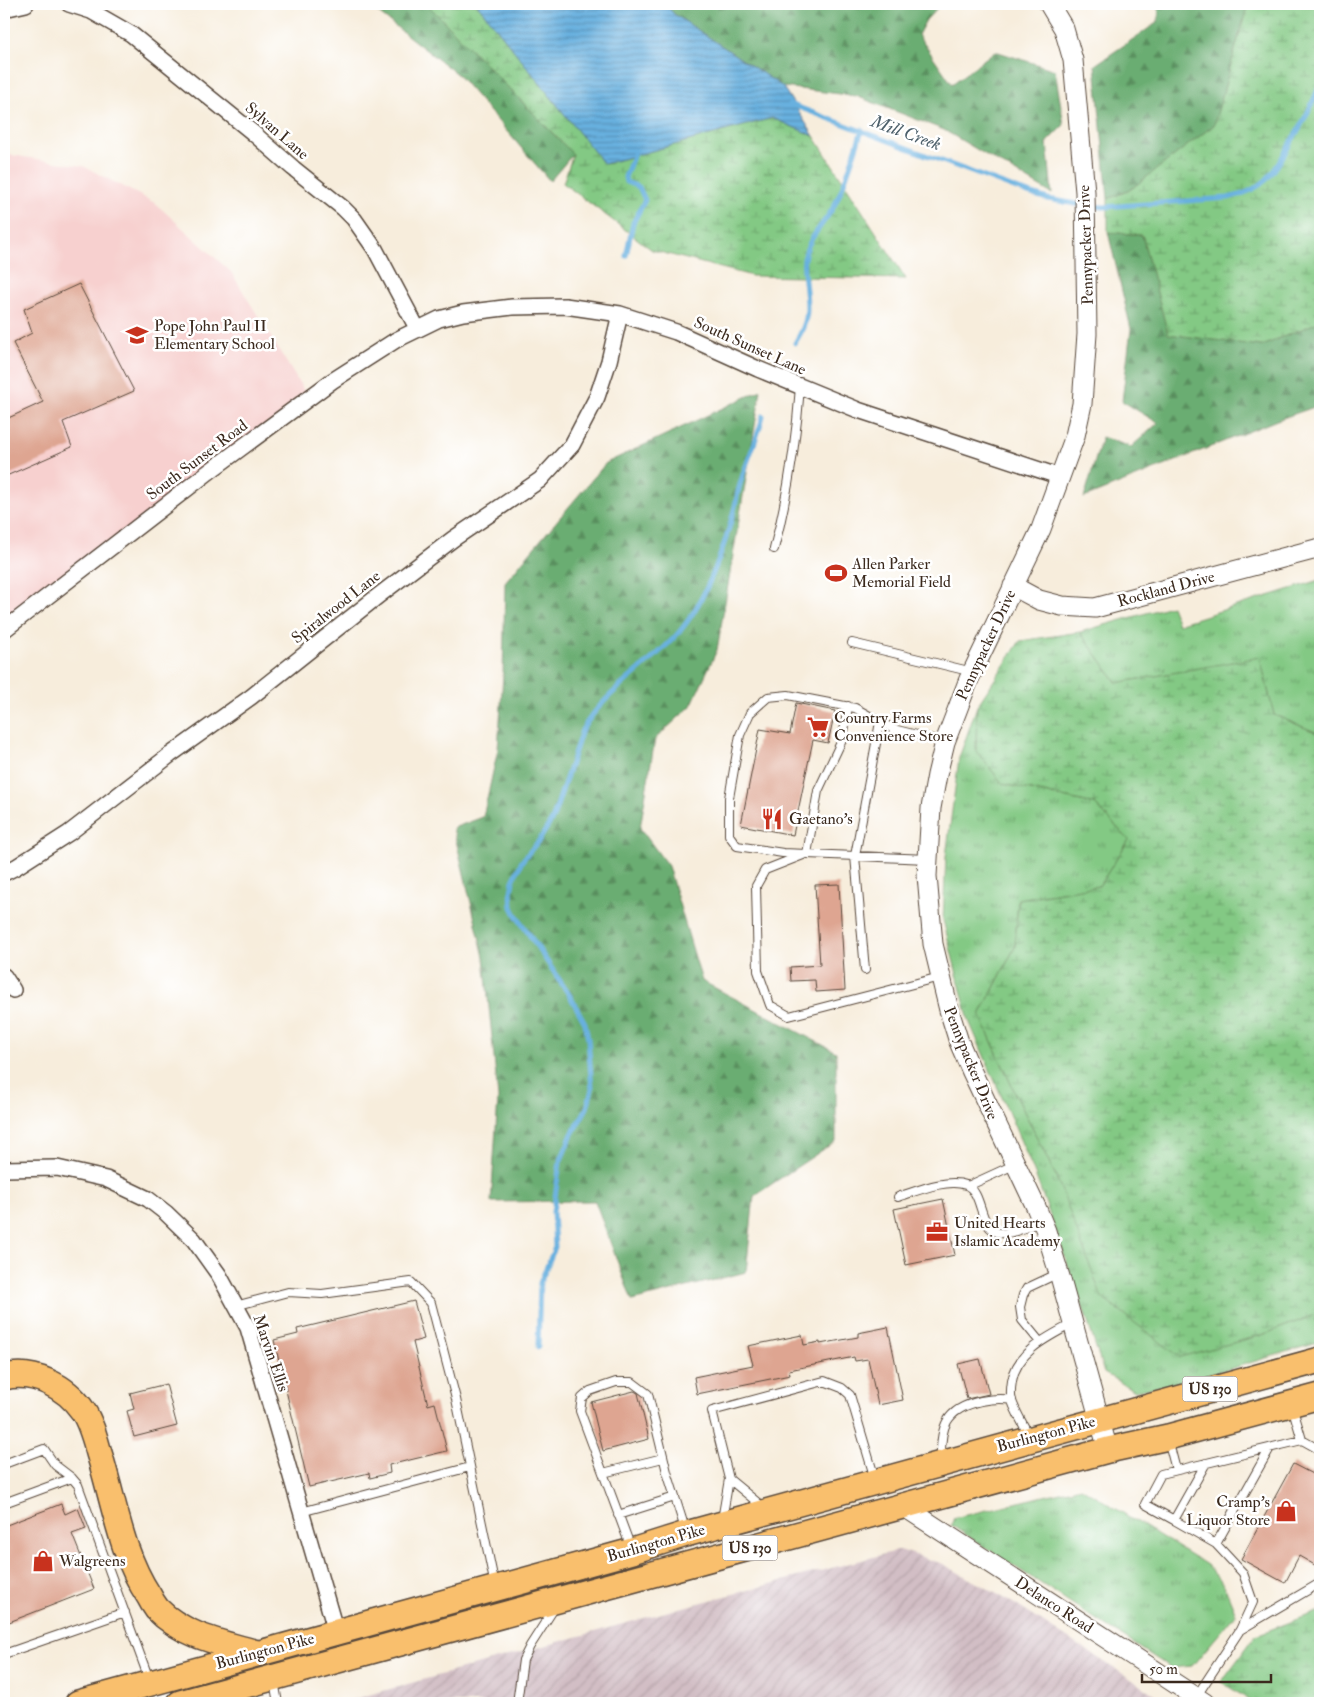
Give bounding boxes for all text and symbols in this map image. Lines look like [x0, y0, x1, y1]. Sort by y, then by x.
street label: Sylvan Lane [241, 98, 313, 164]
water label: Mill Creek [867, 109, 944, 156]
street label: Pennypacker Drive [1074, 184, 1099, 305]
street label: South Sunset Lane [691, 312, 810, 380]
place label: Pope John Paul II Elementary School [154, 316, 275, 354]
school or university icon: Pope John Paul II Elementary School [124, 322, 150, 348]
street label: South Sunset Road [143, 415, 252, 504]
place label: Allen Parker Memorial Field [851, 554, 951, 592]
sports icon: Allen Parker Memorial Field [823, 560, 849, 586]
street label: Spiralwood Lane [288, 566, 385, 649]
street label: Rockland Drive [1115, 566, 1217, 612]
street label: Pennypacker Drive [952, 586, 1021, 704]
place label: Country Farms Convenience Store [834, 708, 953, 746]
supermarket icon: Country Farms Convenience Store [805, 714, 831, 740]
restaurant icon: Gaetano's [759, 806, 785, 832]
place label: Gaetano's [789, 809, 853, 829]
street label: Pennypacker Drive [938, 1004, 1003, 1123]
place label: United Hearts Islamic Academy [954, 1213, 1061, 1251]
office icon: United Hearts Islamic Academy [924, 1219, 950, 1245]
street label: Marvin Ellis [248, 1312, 294, 1394]
road number: US 130 [1182, 1376, 1238, 1402]
street label: Burlington Pike [995, 1411, 1098, 1457]
place label: Cramp's Liquor Store [1186, 1492, 1270, 1530]
shop icon: Cramp's Liquor Store [1273, 1498, 1299, 1524]
street label: Burlington Pike [605, 1519, 708, 1567]
road number: US 130 [722, 1536, 778, 1560]
shop icon: Walgreens [30, 1548, 56, 1574]
place label: Walgreens [58, 1551, 125, 1571]
street label: Delanco Road [1011, 1572, 1097, 1638]
street label: Burlington Pike [214, 1628, 317, 1674]
scale bar [1142, 1652, 1270, 1684]
text: 50 m [1149, 1660, 1178, 1679]

